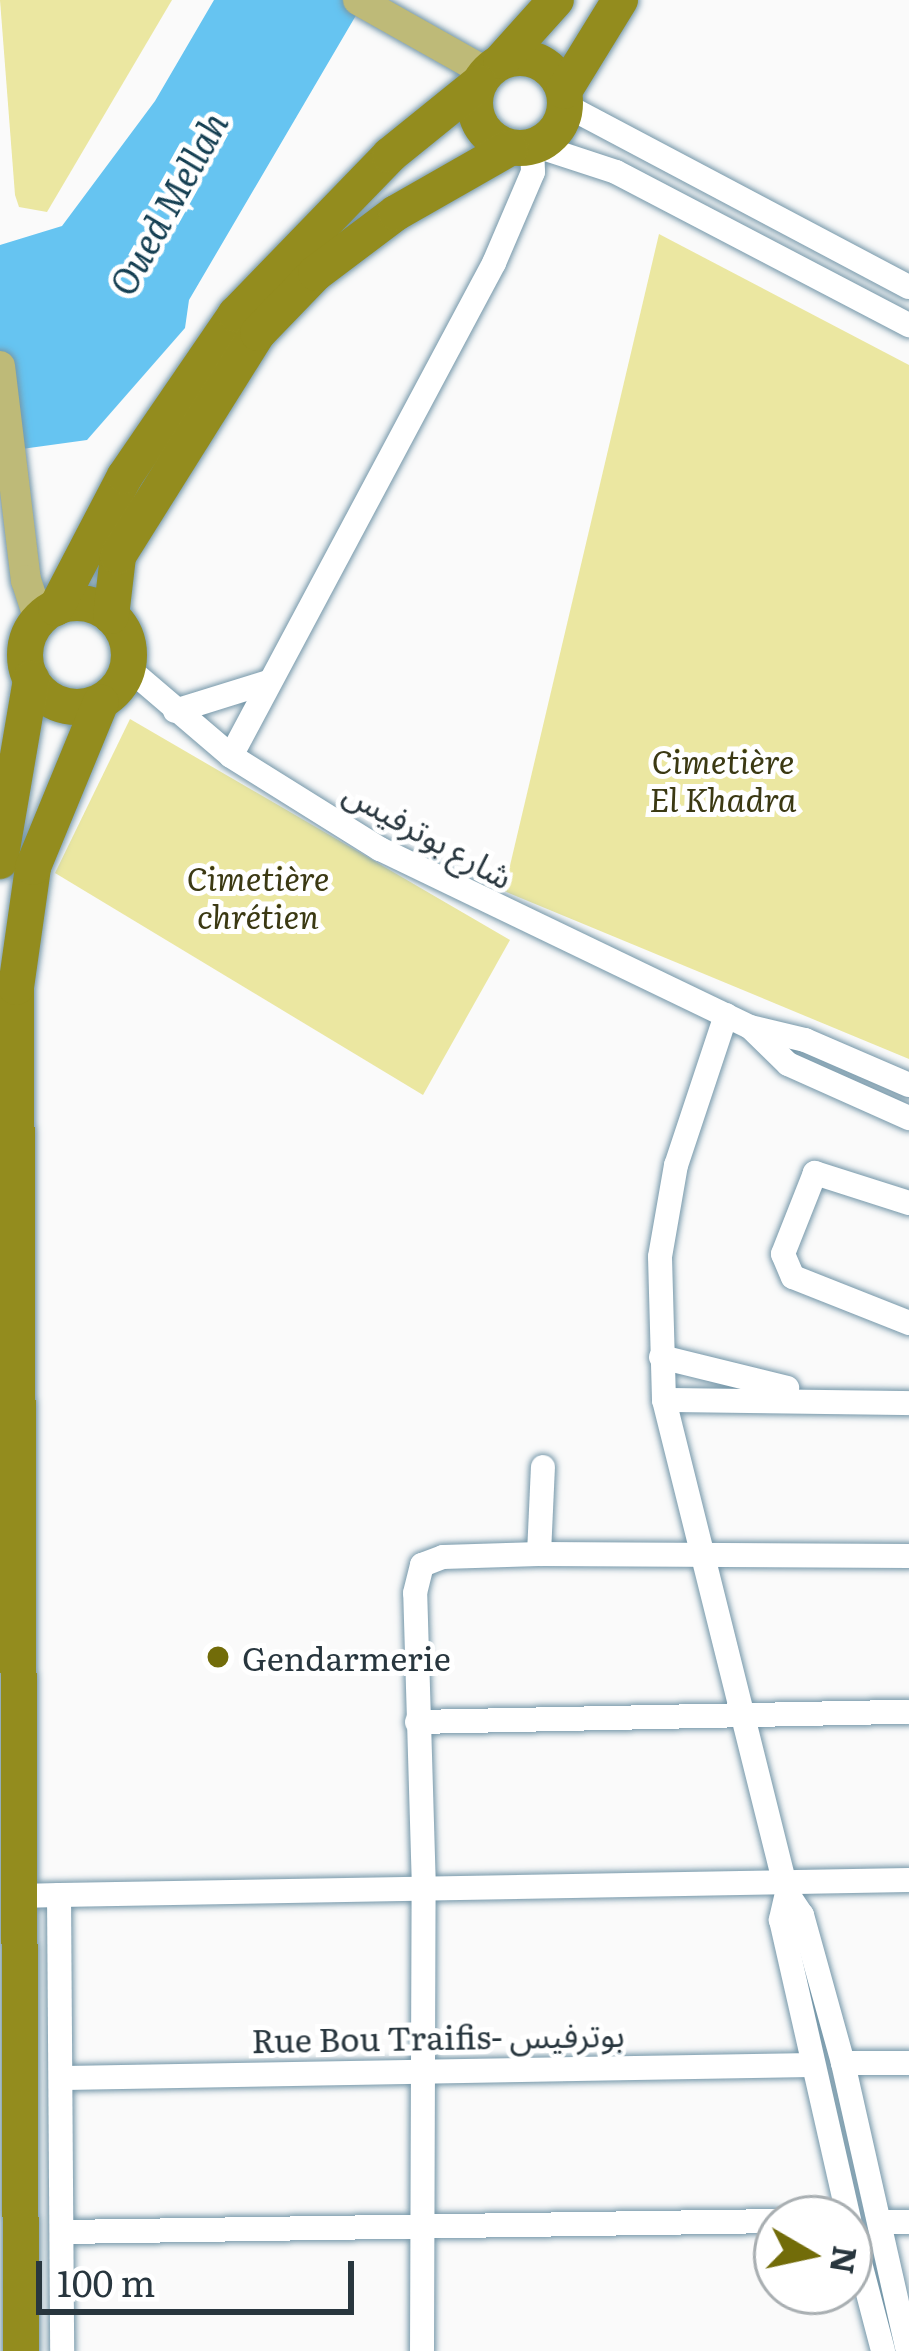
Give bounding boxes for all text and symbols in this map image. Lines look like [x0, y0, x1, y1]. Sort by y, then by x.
water label: Oued Mellah [99, 104, 235, 302]
park label: Cimetière El Khadra [649, 740, 797, 818]
street label: شارع بوترفيس [338, 771, 520, 895]
park label: Cimetière chrétien [187, 857, 329, 935]
place label: Gendarmerie [242, 1637, 451, 1677]
marker: Gendarmerie [205, 1644, 231, 1670]
street label: Rue Bou Traifis- بوترفيس [251, 2013, 625, 2059]
north arrow [753, 2195, 873, 2315]
scale bar [42, 2237, 360, 2311]
text: N [820, 2243, 872, 2278]
text: 100 m [57, 2255, 155, 2308]

